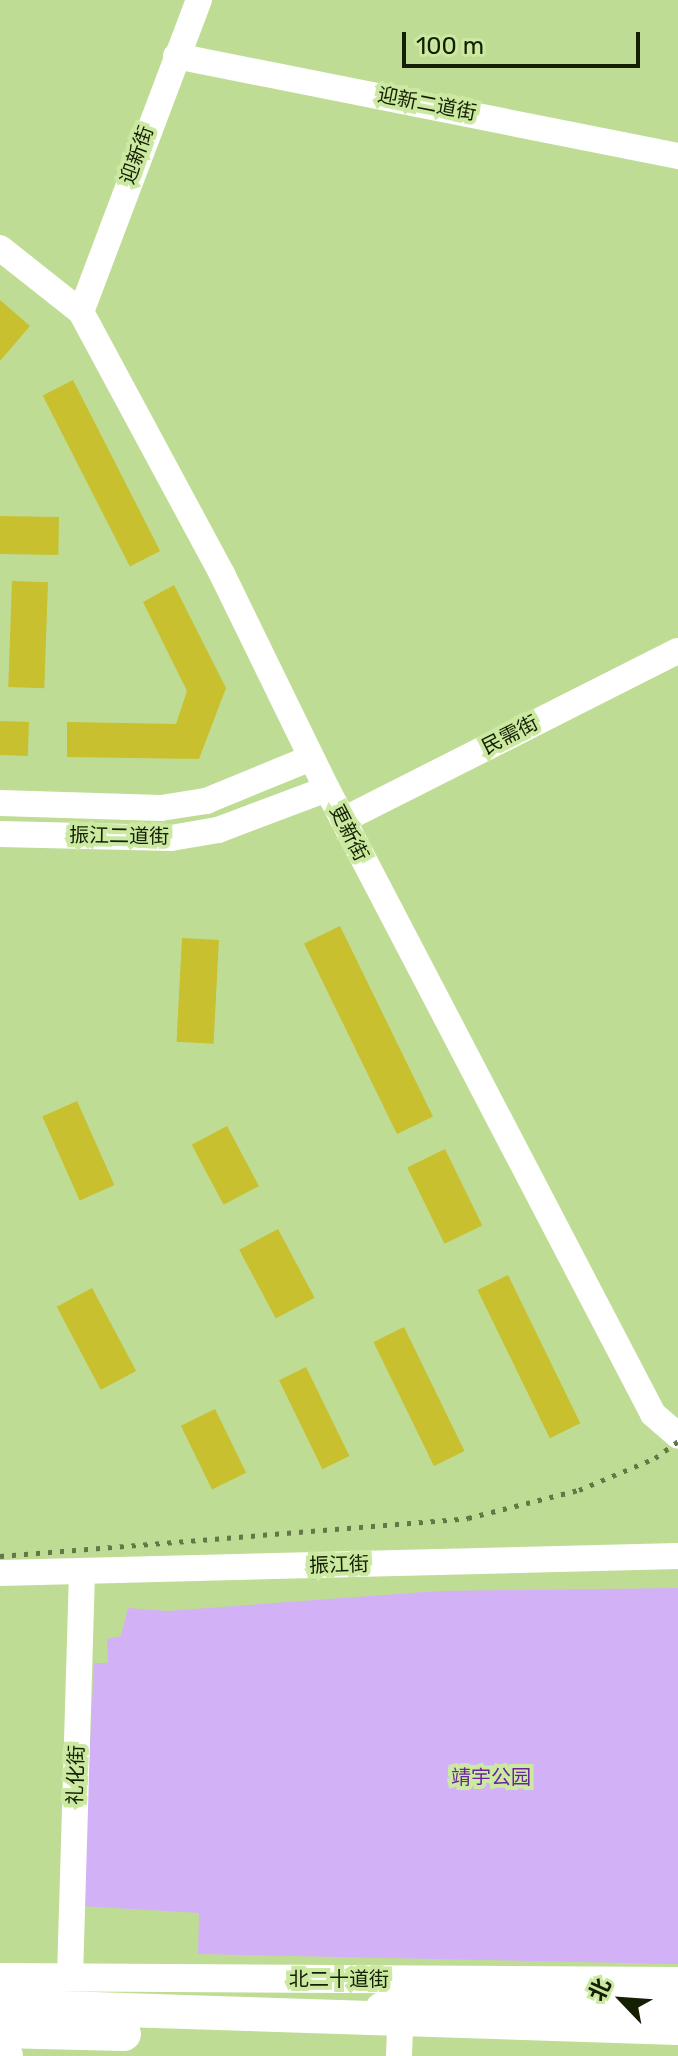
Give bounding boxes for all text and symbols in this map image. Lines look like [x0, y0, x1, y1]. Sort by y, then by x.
scale bar [406, 16, 644, 66]
text: 100 m [416, 32, 484, 60]
street label: 迎新二道街 [376, 83, 478, 125]
street label: 迎新街 [115, 123, 159, 187]
street label: 民需街 [478, 711, 542, 759]
street label: 更新街 [325, 801, 373, 865]
street label: 振江二道街 [69, 823, 169, 849]
street label: 振江街 [309, 1552, 369, 1578]
street label: 礼化街 [63, 1745, 89, 1805]
park label: 靖宇公园 [451, 1765, 531, 1789]
north arrow [582, 1960, 662, 2040]
street label: 北二十道街 [289, 1967, 389, 1991]
text: 北 [583, 1974, 617, 2005]

